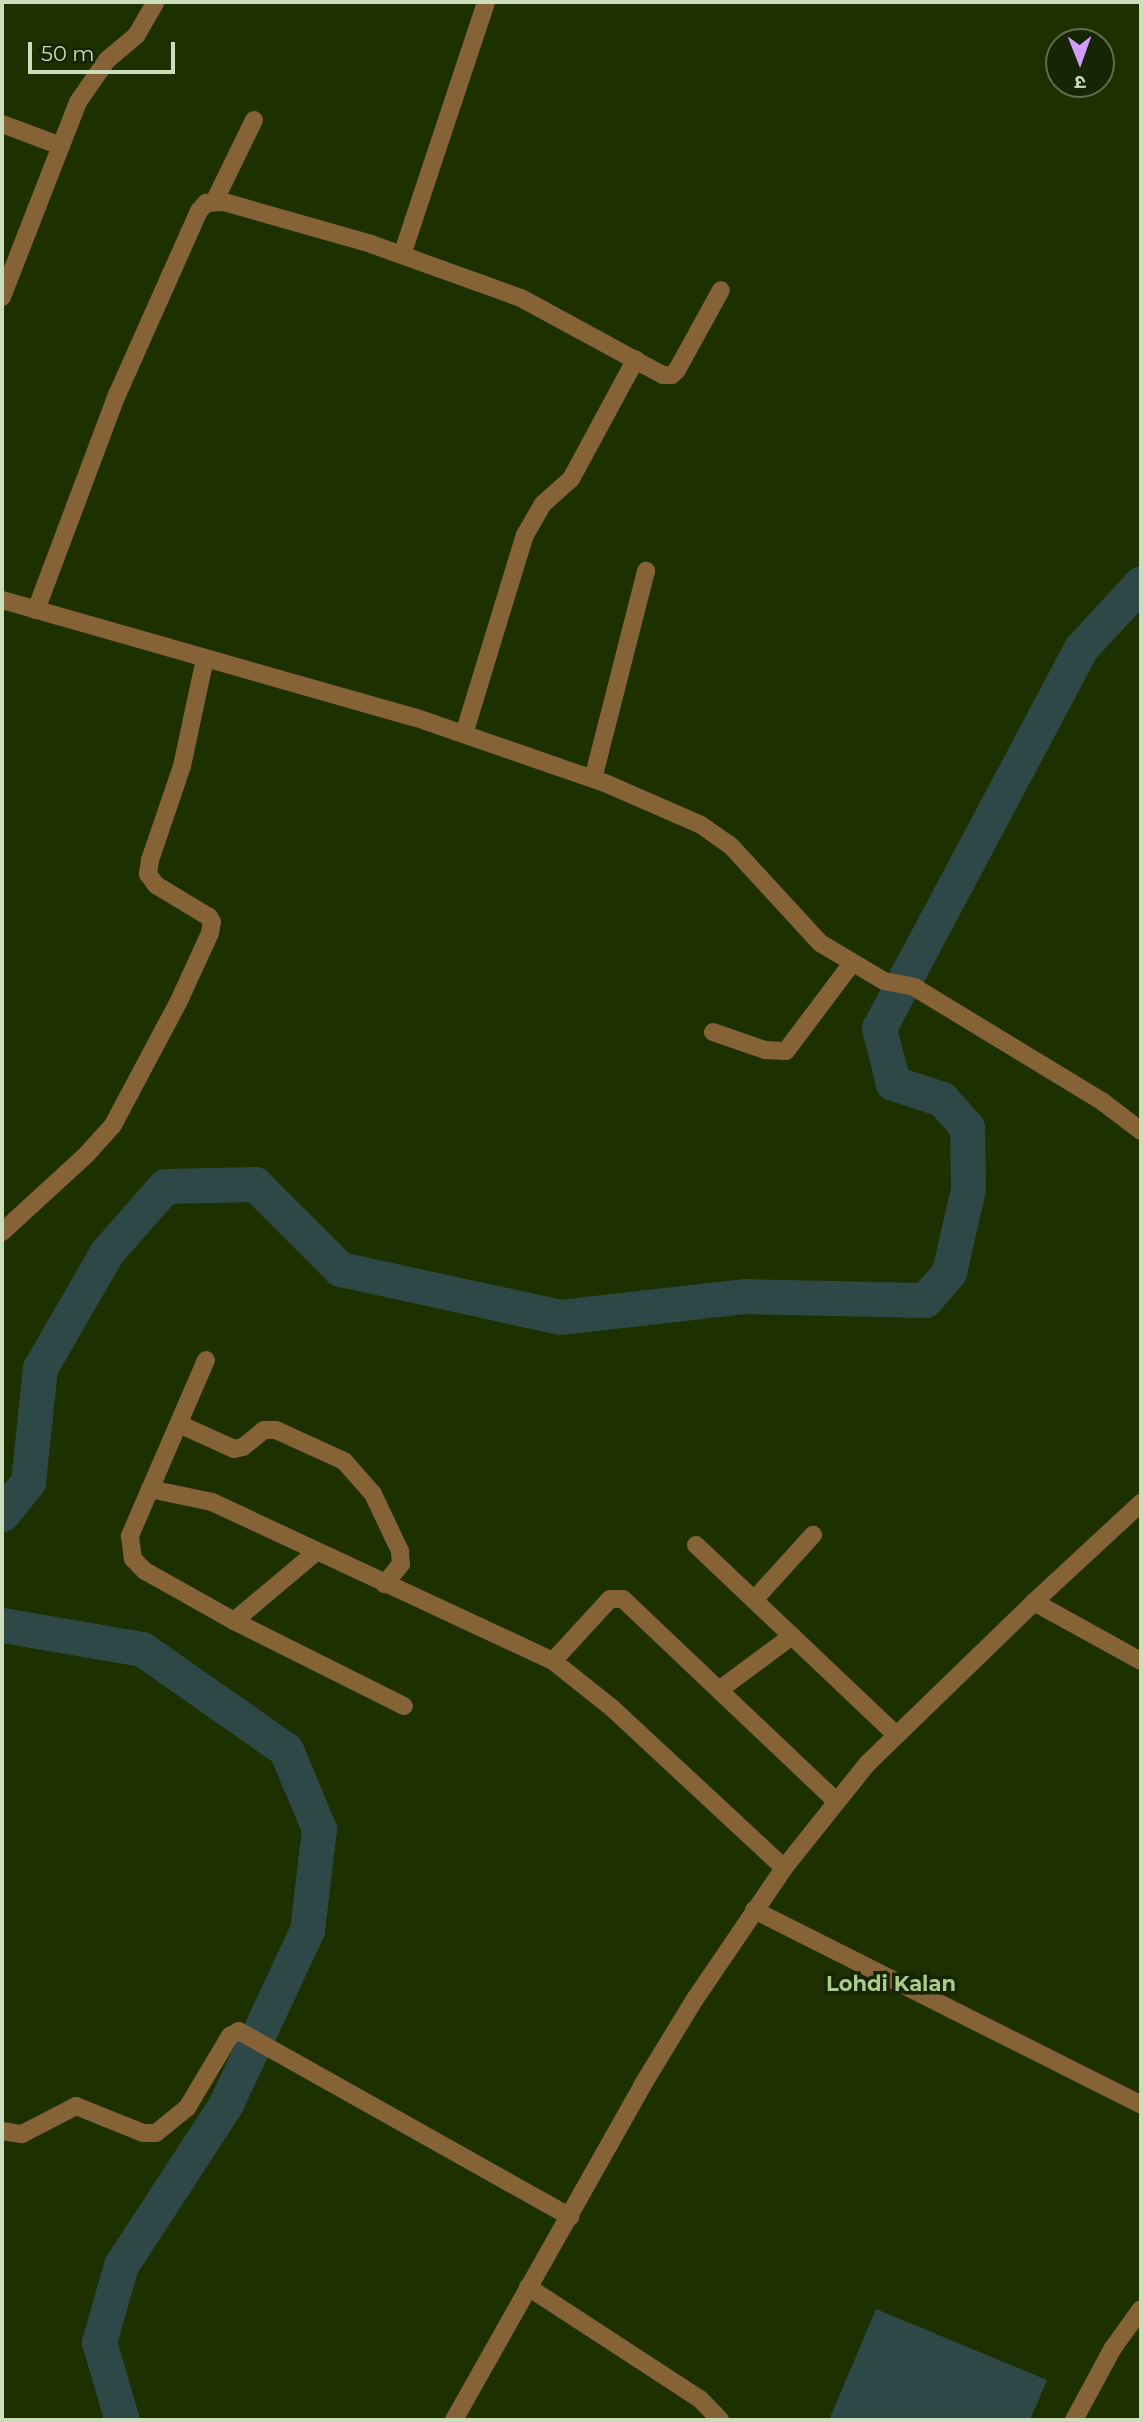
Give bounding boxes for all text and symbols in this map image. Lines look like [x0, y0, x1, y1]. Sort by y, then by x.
scale bar [32, 28, 178, 72]
north arrow [1045, 28, 1115, 98]
text: 50 m [41, 41, 95, 66]
text: उ [1075, 71, 1086, 94]
district label: Lohdi Kalan [826, 1971, 956, 1997]

